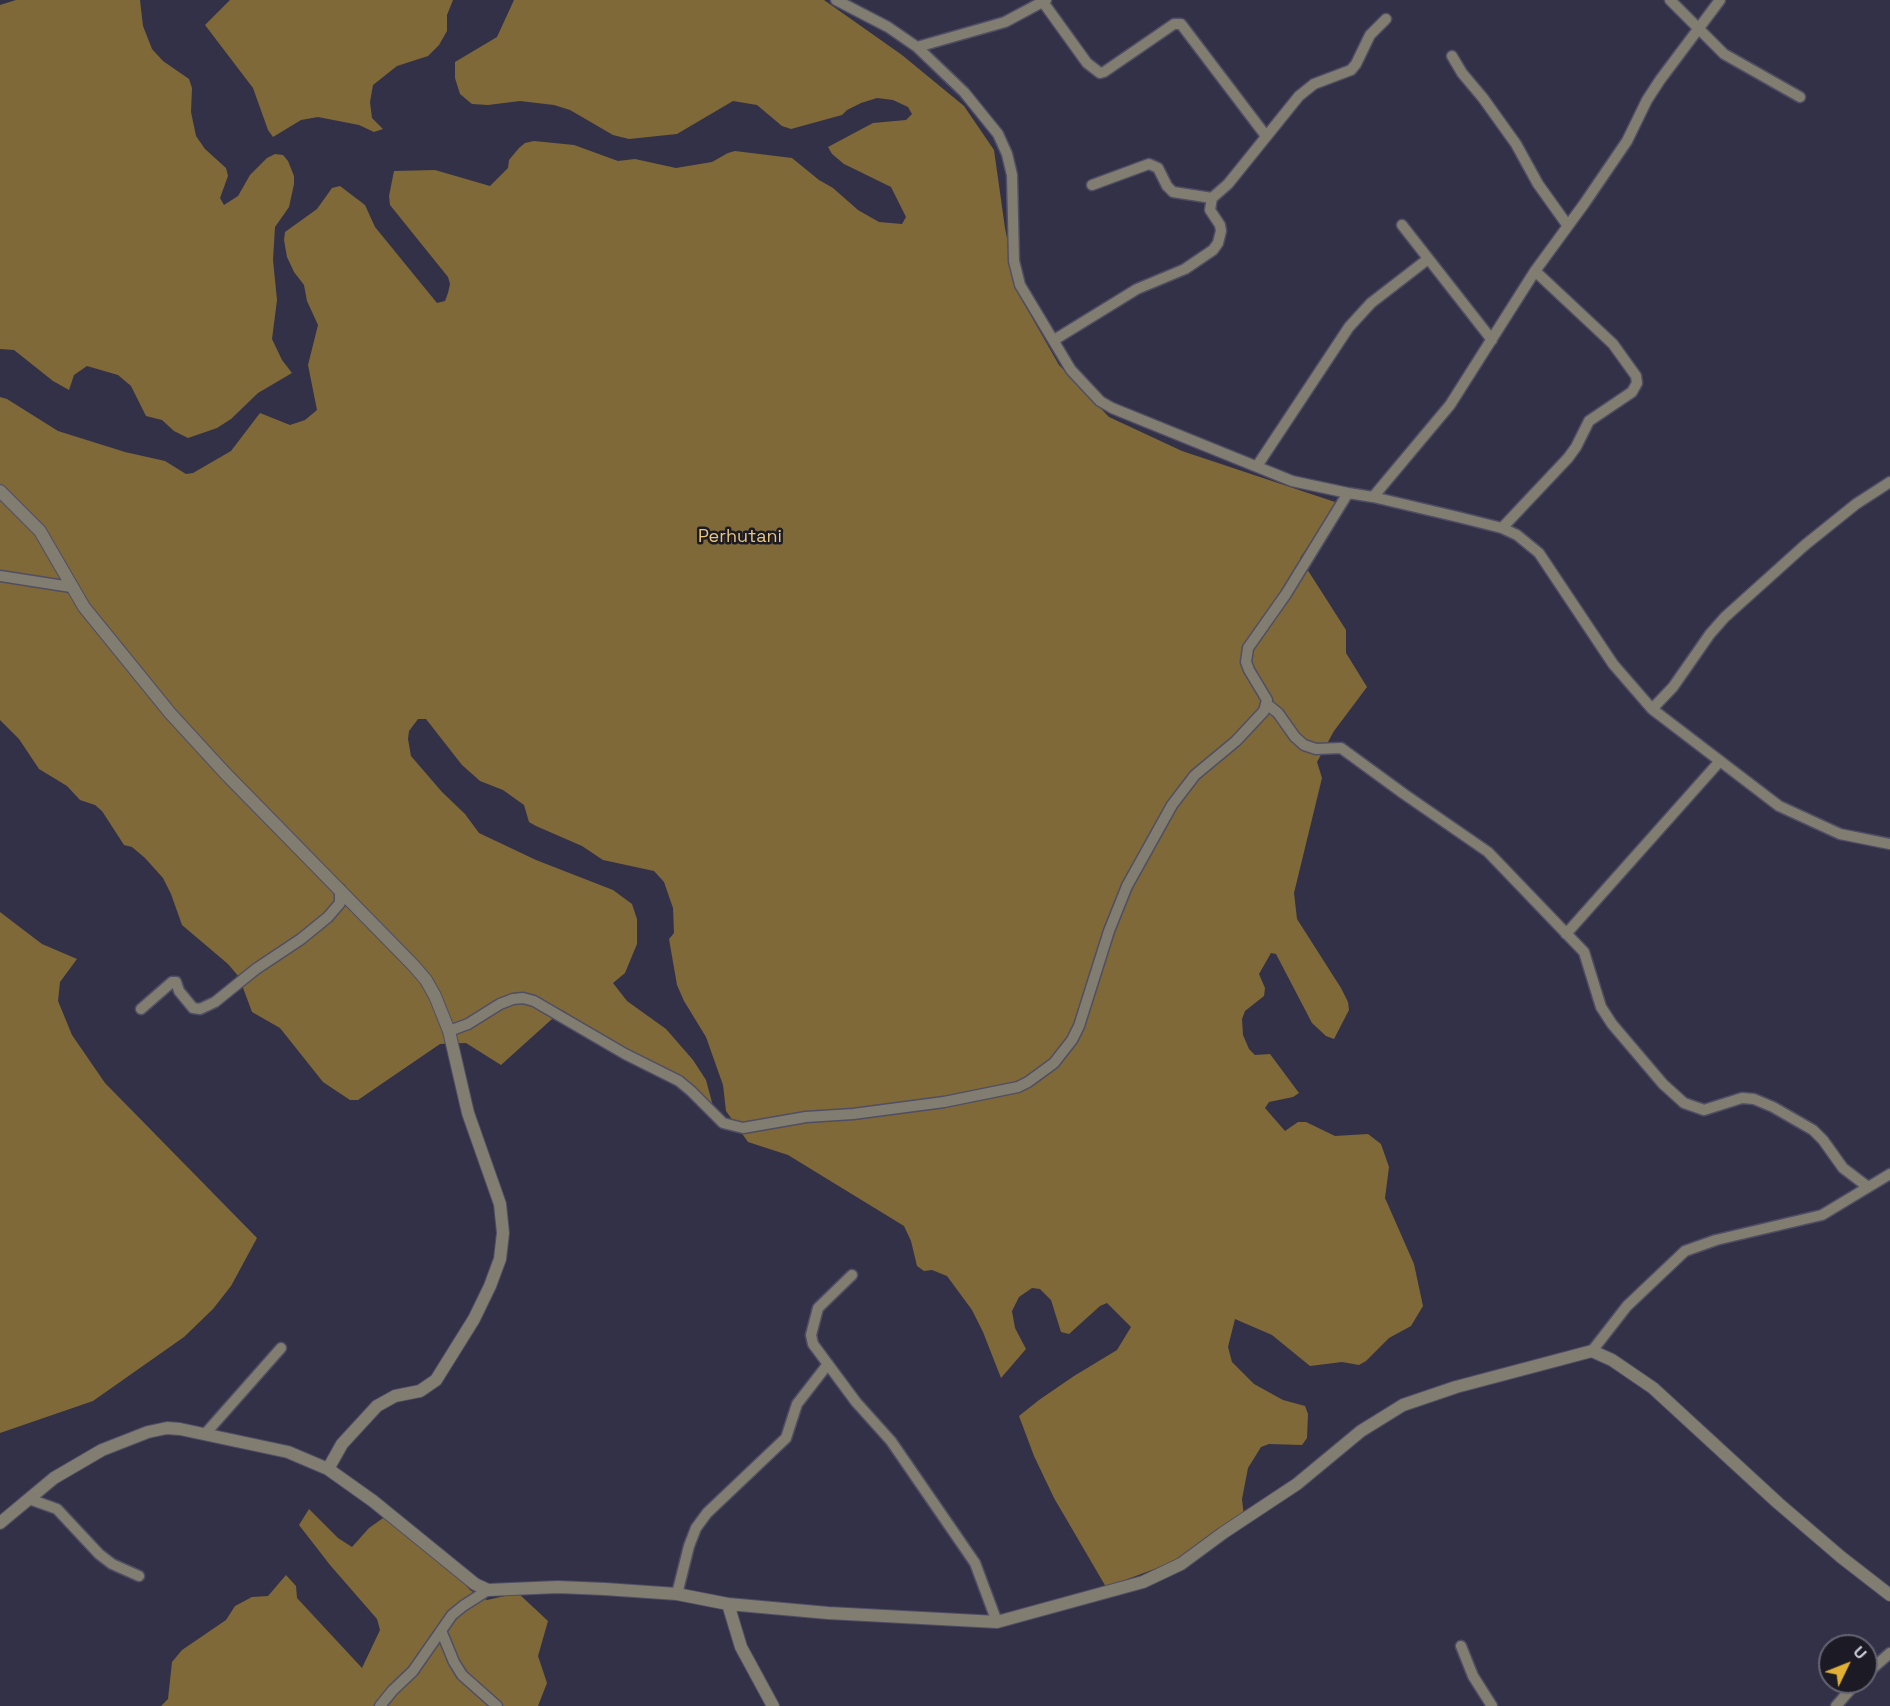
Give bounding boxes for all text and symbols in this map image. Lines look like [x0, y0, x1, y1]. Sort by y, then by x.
park label: Perhutani [698, 526, 782, 548]
north arrow [1818, 1634, 1878, 1694]
text: U [1849, 1642, 1871, 1664]

